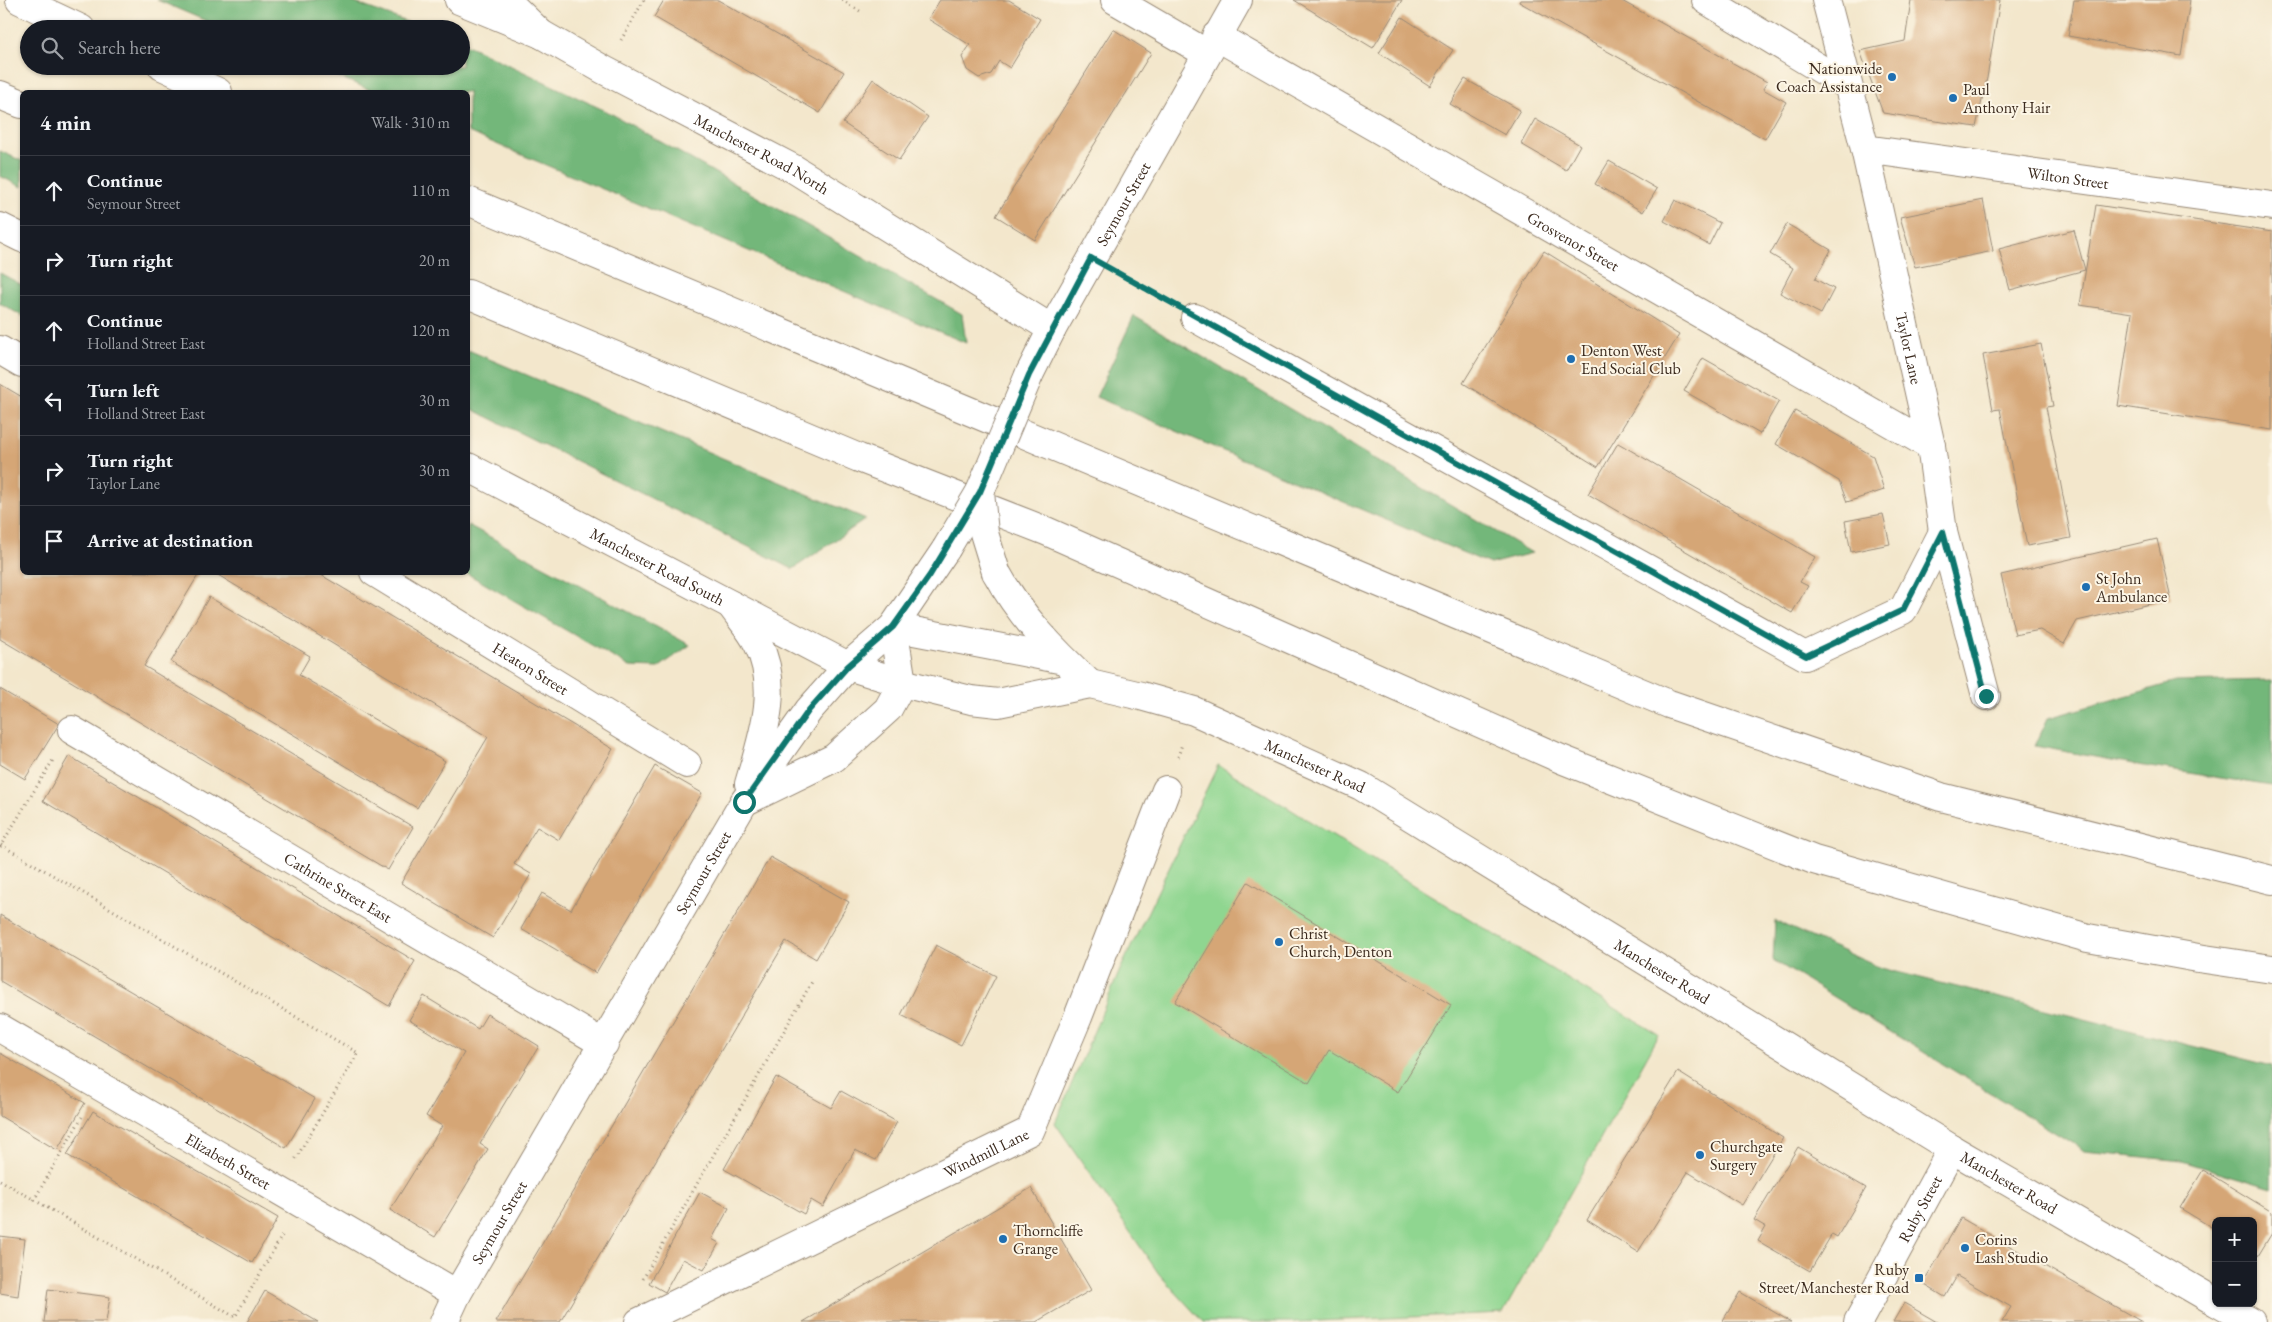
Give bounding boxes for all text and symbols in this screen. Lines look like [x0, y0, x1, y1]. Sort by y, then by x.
search box [20, 20, 470, 75]
icon: search [38, 34, 66, 62]
text: Search here [78, 35, 160, 60]
place label: Nationwide Coach Assistance [1776, 58, 1882, 97]
marker: Nationwide Coach Assistance [1886, 71, 1898, 83]
place label: Paul Anthony Hair [1962, 79, 2051, 118]
marker: Paul Anthony Hair [1947, 92, 1959, 104]
text: 4 min [40, 109, 91, 136]
street label: Manchester Road North [690, 109, 833, 199]
text: Walk · 310 m [371, 112, 450, 133]
street label: Seymour Street [1091, 158, 1155, 250]
street label: Wilton Street [2026, 162, 2110, 194]
text: Continue [87, 168, 162, 193]
icon: ahead [40, 177, 68, 205]
text: 110 m [411, 180, 450, 201]
text: Seymour Street [87, 193, 180, 214]
street label: Grosvenor Street [1523, 207, 1623, 276]
icon: right [40, 247, 68, 275]
text: Turn right [87, 248, 173, 273]
text: 20 m [419, 250, 450, 271]
text: Continue [87, 308, 162, 333]
street label: Taylor Lane [1891, 310, 1927, 386]
icon: ahead [40, 317, 68, 345]
text: 120 m [411, 320, 450, 341]
text: Holland Street East [87, 333, 205, 354]
place label: Denton West End Social Club [1581, 340, 1681, 379]
marker: Denton West End Social Club [1565, 353, 1577, 365]
text: Turn left [87, 378, 159, 403]
icon: left [40, 387, 68, 415]
text: 30 m [419, 390, 450, 411]
text: Holland Street East [87, 403, 205, 424]
text: Turn right [87, 448, 173, 473]
icon: right [40, 457, 68, 485]
text: 30 m [419, 460, 450, 481]
text: Taylor Lane [87, 473, 160, 494]
street label: Manchester Road South [587, 523, 728, 611]
icon: arrive [40, 527, 68, 555]
text: Arrive at destination [87, 528, 253, 553]
place label: St John Ambulance [2095, 568, 2167, 607]
marker: St John Ambulance [2080, 581, 2092, 593]
street label: Heaton Street [489, 637, 572, 700]
route end [1975, 685, 1998, 708]
street label: Manchester Road [1261, 734, 1370, 798]
route start [733, 791, 756, 814]
street label: Seymour Street [671, 827, 736, 918]
street label: Cathrine Street East [280, 847, 396, 928]
place label: Christ Church, Denton [1289, 923, 1393, 962]
street label: Manchester Road [1610, 934, 1715, 1009]
marker: Christ Church, Denton [1273, 936, 1285, 948]
street label: Windmill Lane [940, 1123, 1032, 1183]
street label: Elizabeth Street [181, 1128, 274, 1194]
place label: Churchgate Surgery [1710, 1136, 1783, 1175]
street label: Manchester Road [1957, 1146, 2062, 1219]
marker: Churchgate Surgery [1694, 1149, 1706, 1161]
street label: Ruby Street [1893, 1172, 1947, 1246]
street label: Seymour Street [467, 1177, 532, 1268]
map controls [2212, 1217, 2257, 1307]
button: + [2212, 1217, 2257, 1262]
place label: Thorncliffe Grange [1013, 1220, 1083, 1259]
place label: Corins Lash Studio [1975, 1229, 2048, 1268]
marker: Thorncliffe Grange [997, 1233, 1009, 1245]
marker: Corins Lash Studio [1959, 1242, 1971, 1254]
place label: Ruby Street/Manchester Road [1759, 1259, 1910, 1298]
button: − [2212, 1262, 2257, 1307]
marker: Ruby Street/Manchester Road [1913, 1272, 1925, 1284]

